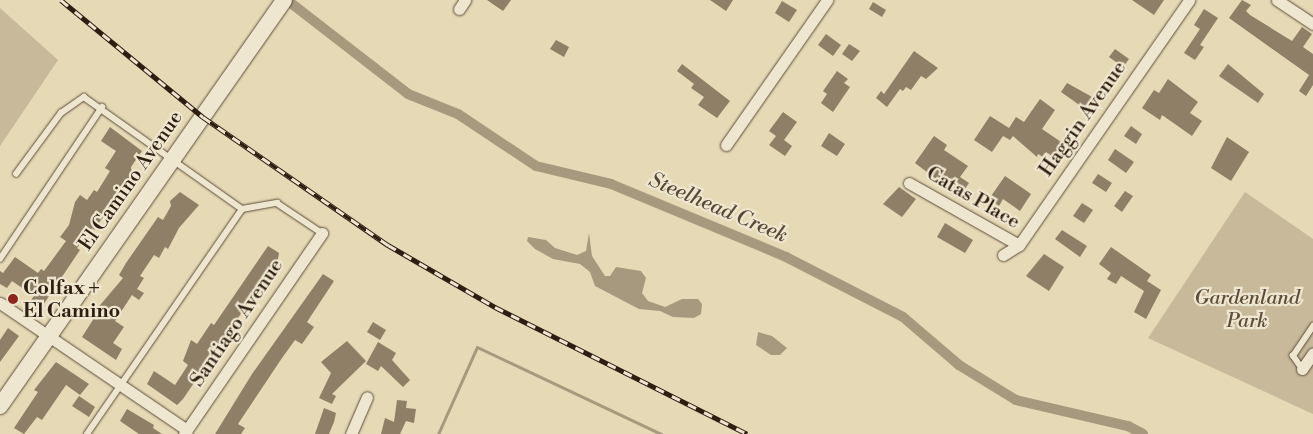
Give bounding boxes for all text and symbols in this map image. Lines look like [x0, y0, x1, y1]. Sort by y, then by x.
street label: Haggin Avenue [1034, 57, 1132, 181]
street label: El Camino Avenue [74, 107, 188, 255]
street label: Catas Place [922, 162, 1024, 234]
water label: Steelhead Creek [645, 167, 791, 249]
street label: Santiago Avenue [185, 255, 289, 391]
place label: Colfax + El Camino [23, 276, 120, 323]
park label: Gardenland Park [1194, 286, 1300, 333]
marker: Colfax + El Camino [7, 293, 19, 305]

